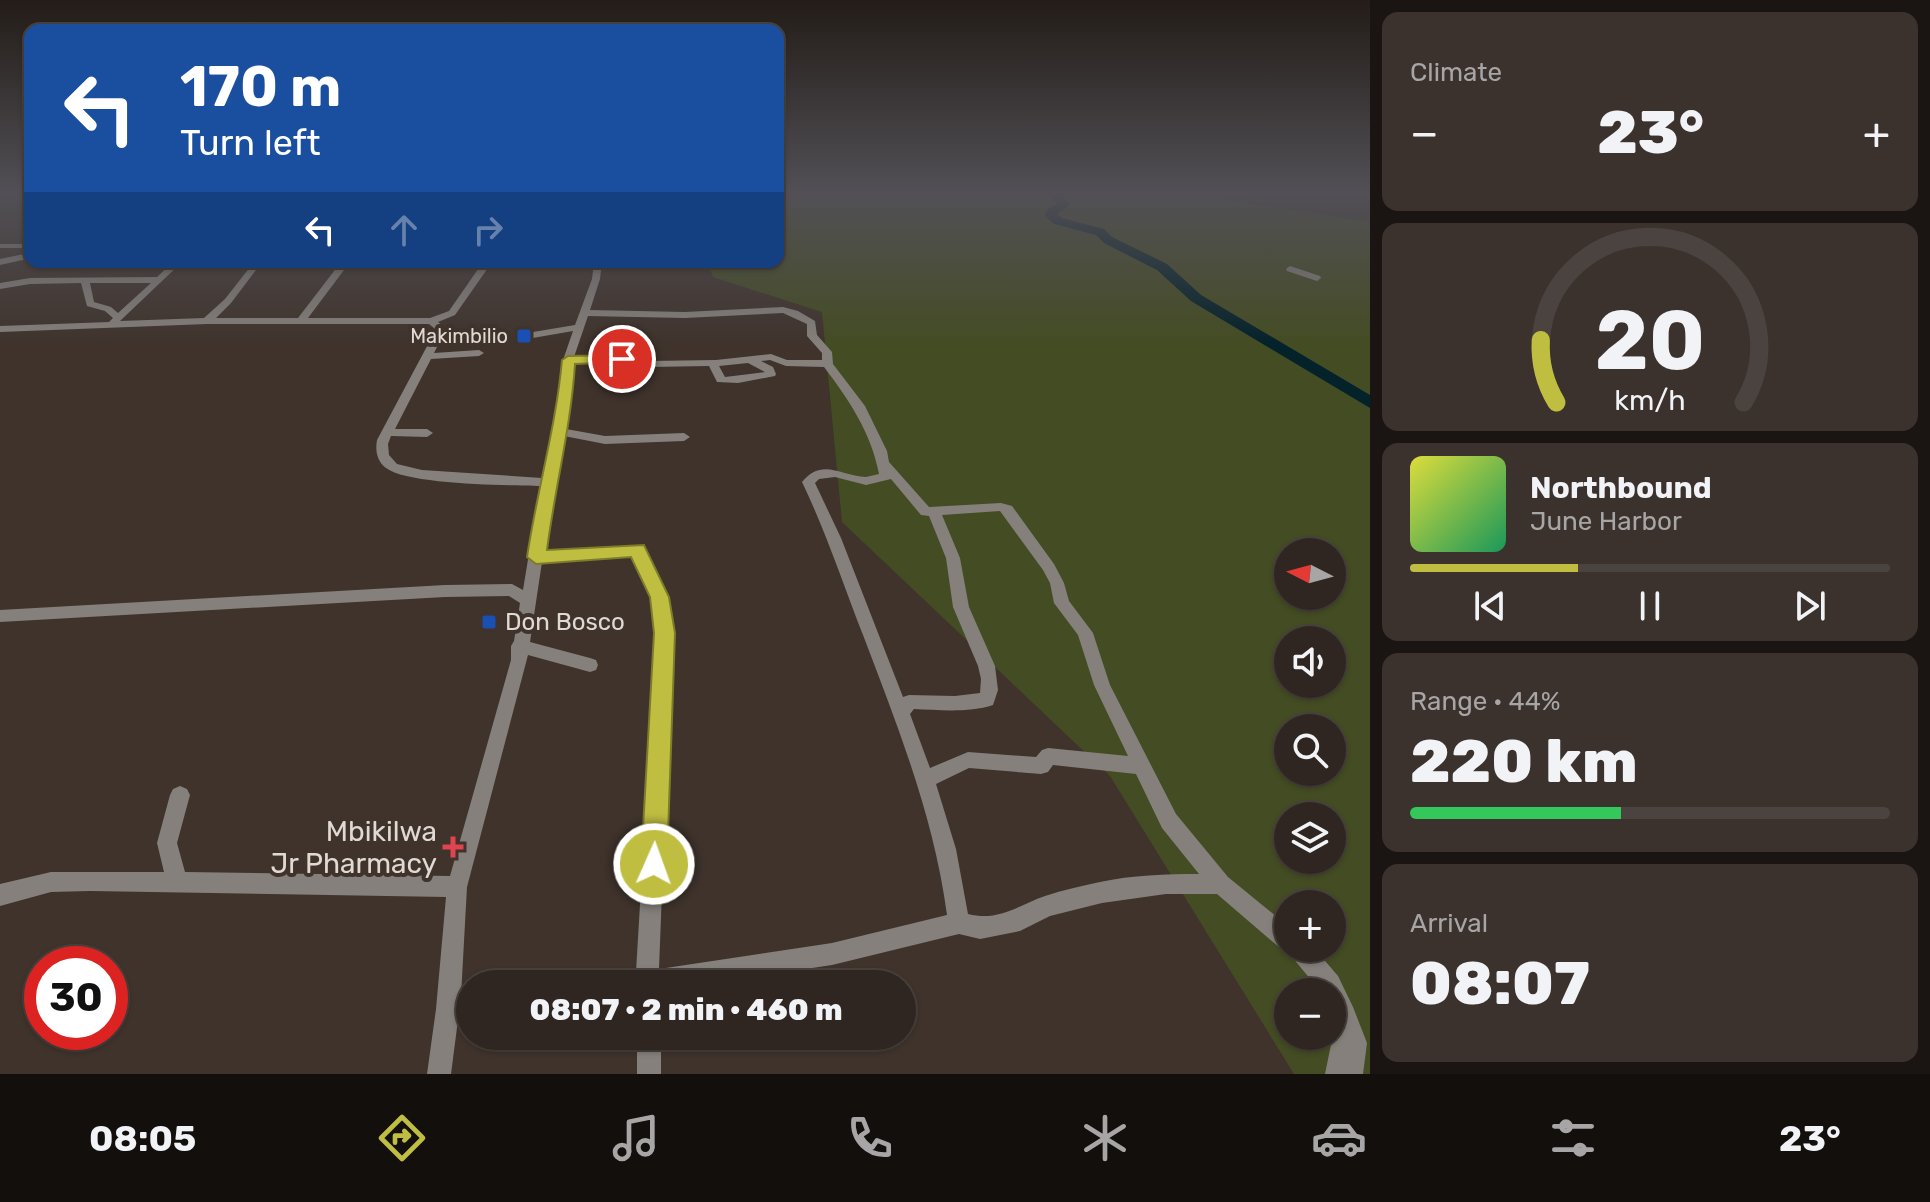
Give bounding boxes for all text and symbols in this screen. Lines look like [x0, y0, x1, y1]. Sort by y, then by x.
text: 170 m [180, 54, 341, 120]
icon: left [48, 56, 152, 160]
text: Climate [1410, 57, 1502, 88]
text: 23° [1597, 97, 1704, 168]
text: − [1410, 107, 1439, 159]
text: + [1863, 107, 1890, 159]
text: Turn left [180, 121, 321, 164]
icon: left [298, 208, 342, 252]
icon: ahead [382, 208, 426, 252]
icon: right [466, 208, 510, 252]
text: 20 [1595, 290, 1705, 389]
place label: Makimbilio [410, 324, 508, 348]
pin [588, 325, 656, 393]
marker: Makimbilio [515, 327, 533, 345]
icon: arrive [600, 337, 644, 381]
text: km/h [1614, 383, 1686, 417]
text: Northbound [1530, 470, 1712, 506]
text: June Harbor [1530, 506, 1682, 537]
north arrow [1274, 538, 1346, 610]
map controls [1274, 538, 1346, 1050]
icon: previous [1468, 584, 1512, 628]
icon: pause [1628, 584, 1672, 628]
icon: next [1788, 584, 1832, 628]
place label: Don Bosco [505, 608, 625, 636]
marker: Don Bosco [480, 613, 498, 631]
button: sound [1274, 626, 1346, 698]
text: Range · 44% [1410, 686, 1561, 717]
button: search [1274, 714, 1346, 786]
text: 220 km [1410, 726, 1638, 797]
button: layers [1274, 802, 1346, 874]
place label: Mbikilwa Jr Pharmacy [270, 815, 437, 880]
position arrow [612, 822, 696, 906]
marker: Mbikilwa Jr Pharmacy [444, 838, 462, 856]
button: + [1274, 890, 1346, 962]
text: Arrival [1410, 908, 1488, 939]
speed limit sign: 30 [24, 946, 128, 1050]
text: 08:07 [1410, 948, 1590, 1019]
button: − [1274, 978, 1346, 1050]
text: 08:07 · 2 min · 460 m [530, 992, 842, 1028]
icon: directions [374, 1110, 430, 1166]
icon: music [608, 1110, 664, 1166]
icon: phone [842, 1110, 898, 1166]
icon: climate [1077, 1110, 1133, 1166]
icon: car [1311, 1110, 1367, 1166]
icon: filters [1545, 1110, 1601, 1166]
text: 08:05 [89, 1117, 196, 1160]
text: 23° [1779, 1117, 1841, 1160]

